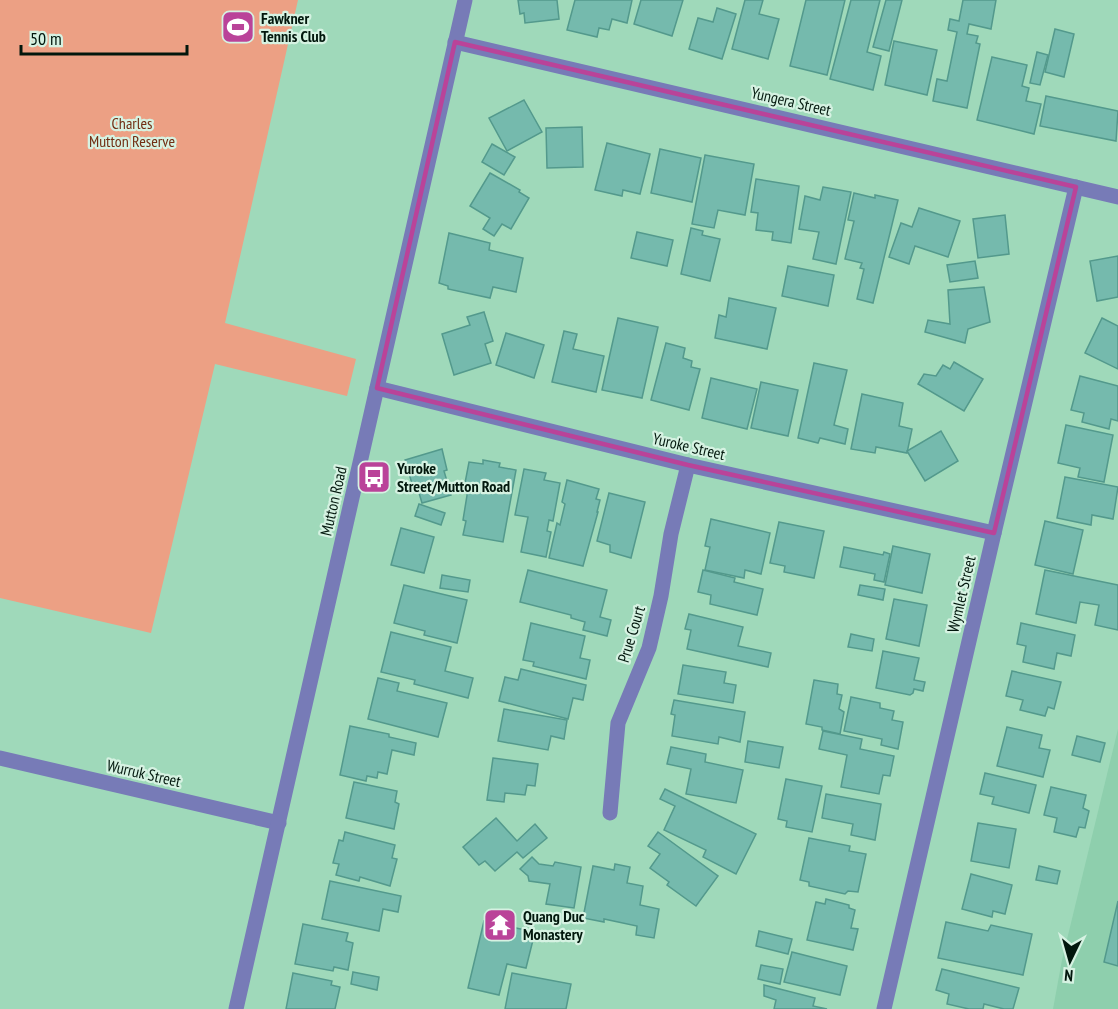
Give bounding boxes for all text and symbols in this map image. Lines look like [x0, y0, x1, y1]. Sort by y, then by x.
place label: Fawkner Tennis Club [261, 8, 326, 46]
sports icon: Fawkner Tennis Club [220, 9, 256, 45]
scale bar [21, 18, 188, 56]
text: 50 m [30, 27, 62, 50]
street label: Yungera Street [749, 82, 833, 120]
park label: Charles Mutton Reserve [89, 113, 175, 151]
street label: Yuroke Street [651, 428, 728, 464]
place label: Yuroke Street/Mutton Road [396, 458, 510, 496]
bus stop icon: Yuroke Street/Mutton Road [356, 459, 392, 495]
street label: Mutton Road [315, 464, 351, 538]
street label: Wymlet Street [942, 553, 980, 634]
street label: Prue Court [613, 603, 649, 665]
street label: Wurruk Street [105, 755, 183, 791]
place label: Quang Duc Monastery [523, 906, 585, 944]
temple icon: Quang Duc Monastery [482, 907, 518, 943]
north arrow [1040, 931, 1100, 991]
text: N [1064, 966, 1074, 986]

